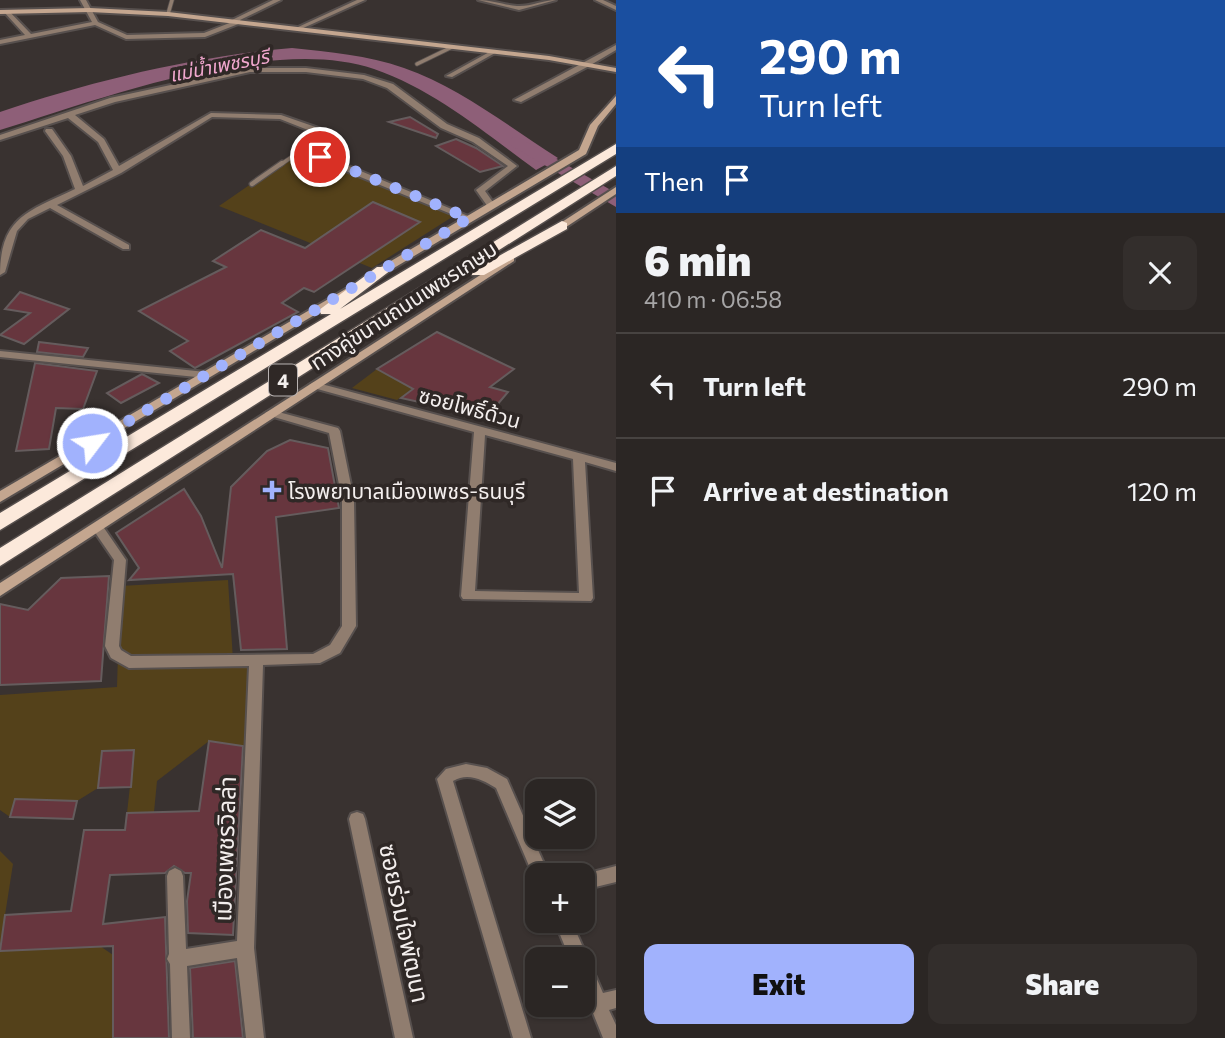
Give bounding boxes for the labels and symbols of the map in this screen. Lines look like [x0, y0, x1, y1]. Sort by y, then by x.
water label: แม่น้ำเพชรบุรี [167, 42, 275, 87]
pin [290, 127, 350, 187]
street label: ทางคู่ขนานถนนเพชรเกษม [305, 235, 502, 376]
road number: 4 [269, 364, 297, 396]
street label: ซอยโพธิ์ด้วน [416, 381, 524, 433]
position arrow [55, 406, 129, 480]
place label: โรงพยาบาลเมืองเพชร-ธนบุรี [288, 478, 525, 505]
marker: โรงพยาบาลเมืองเพชร-ธนบุรี [262, 480, 282, 500]
street label: เมืองเพชรวิลล่า [207, 776, 241, 922]
street label: ซอยร่วมใจพัฒนา [374, 841, 436, 1005]

